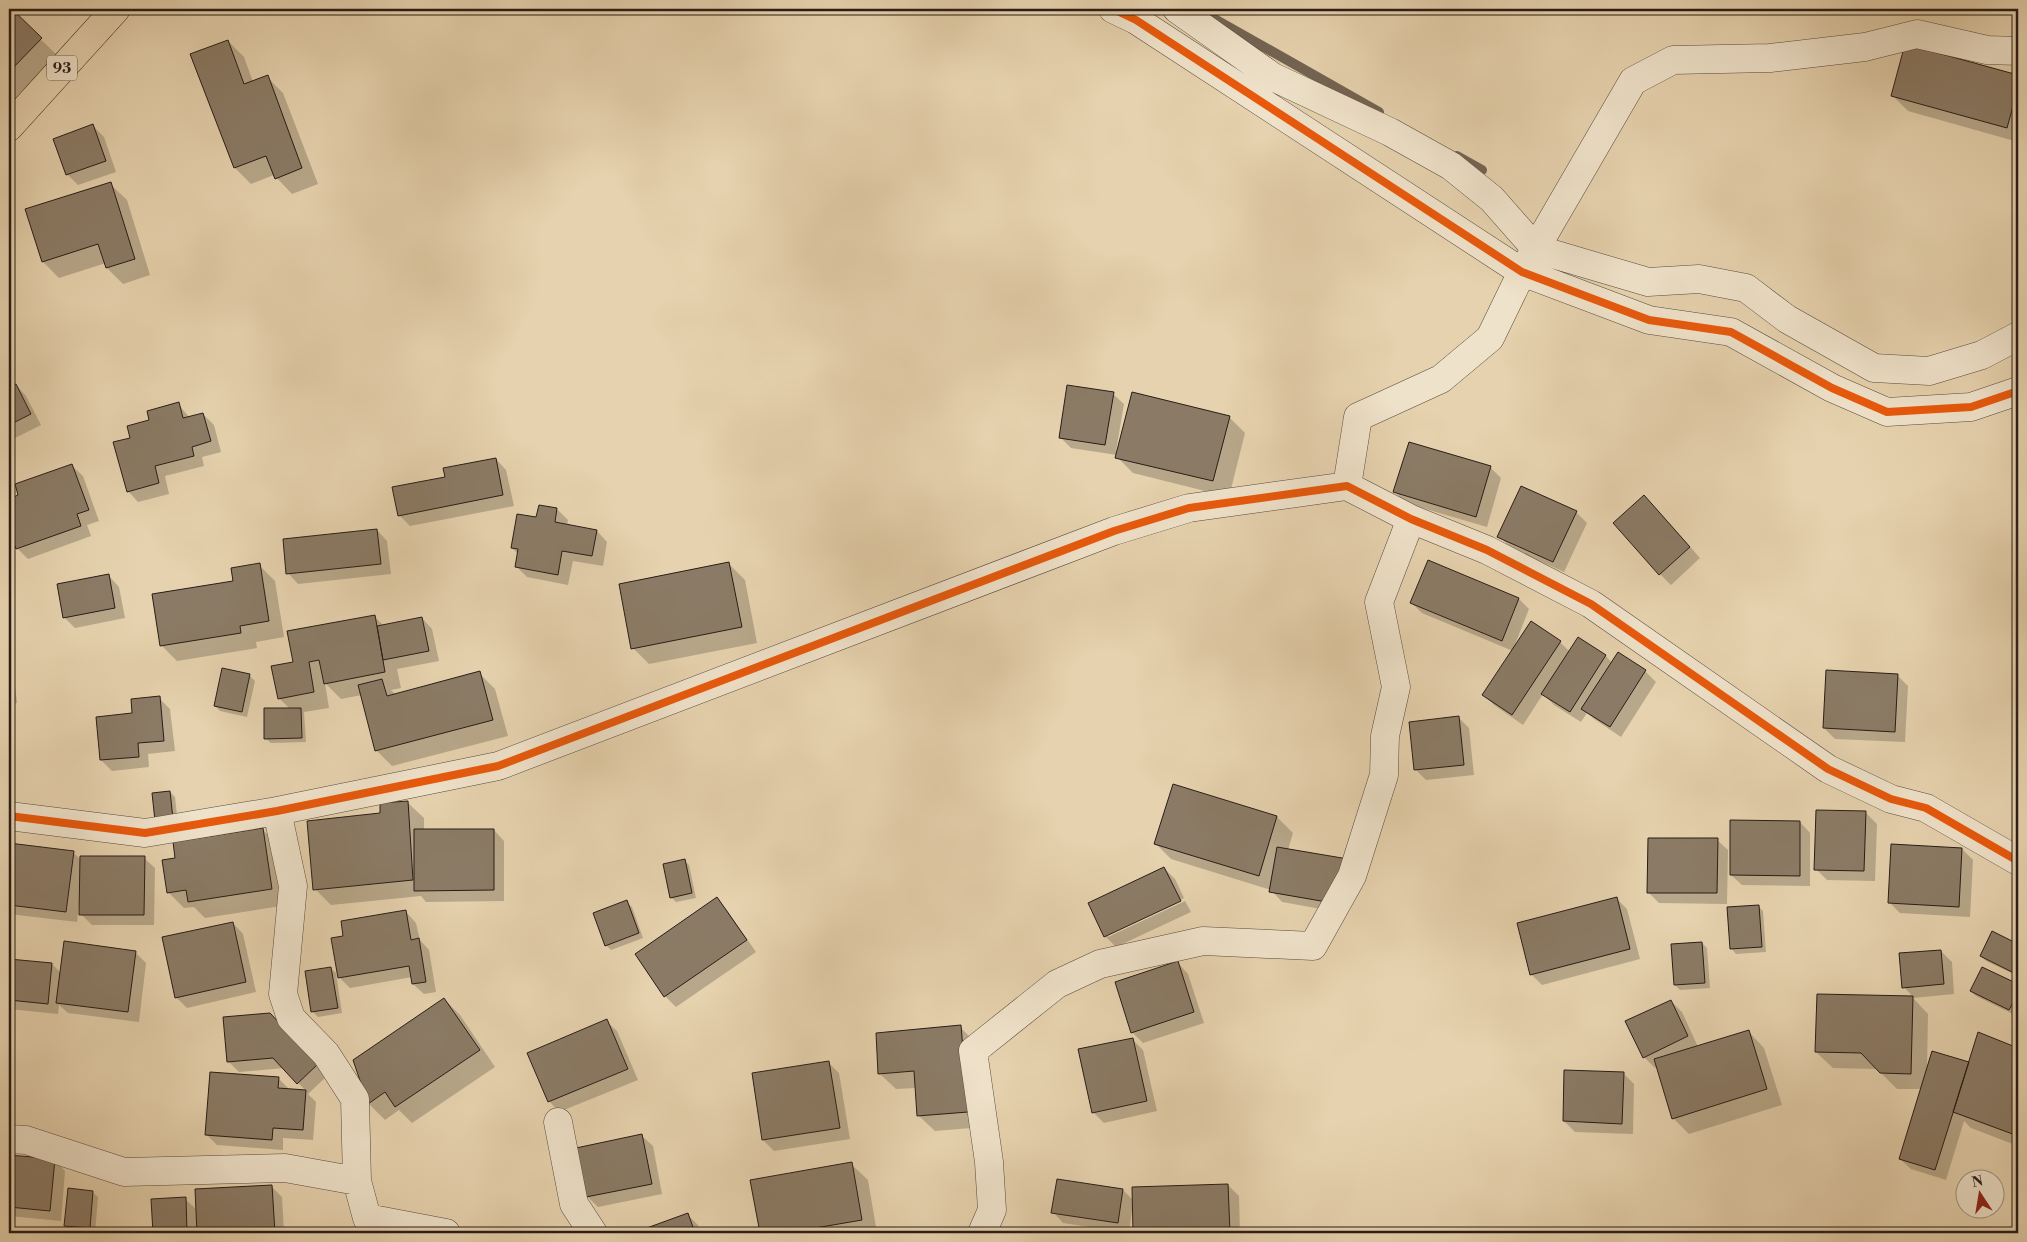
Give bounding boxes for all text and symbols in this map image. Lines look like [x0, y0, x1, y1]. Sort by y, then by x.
road number: 93 [47, 56, 77, 80]
north arrow [1954, 1170, 2004, 1220]
text: N [1970, 1172, 1985, 1192]

